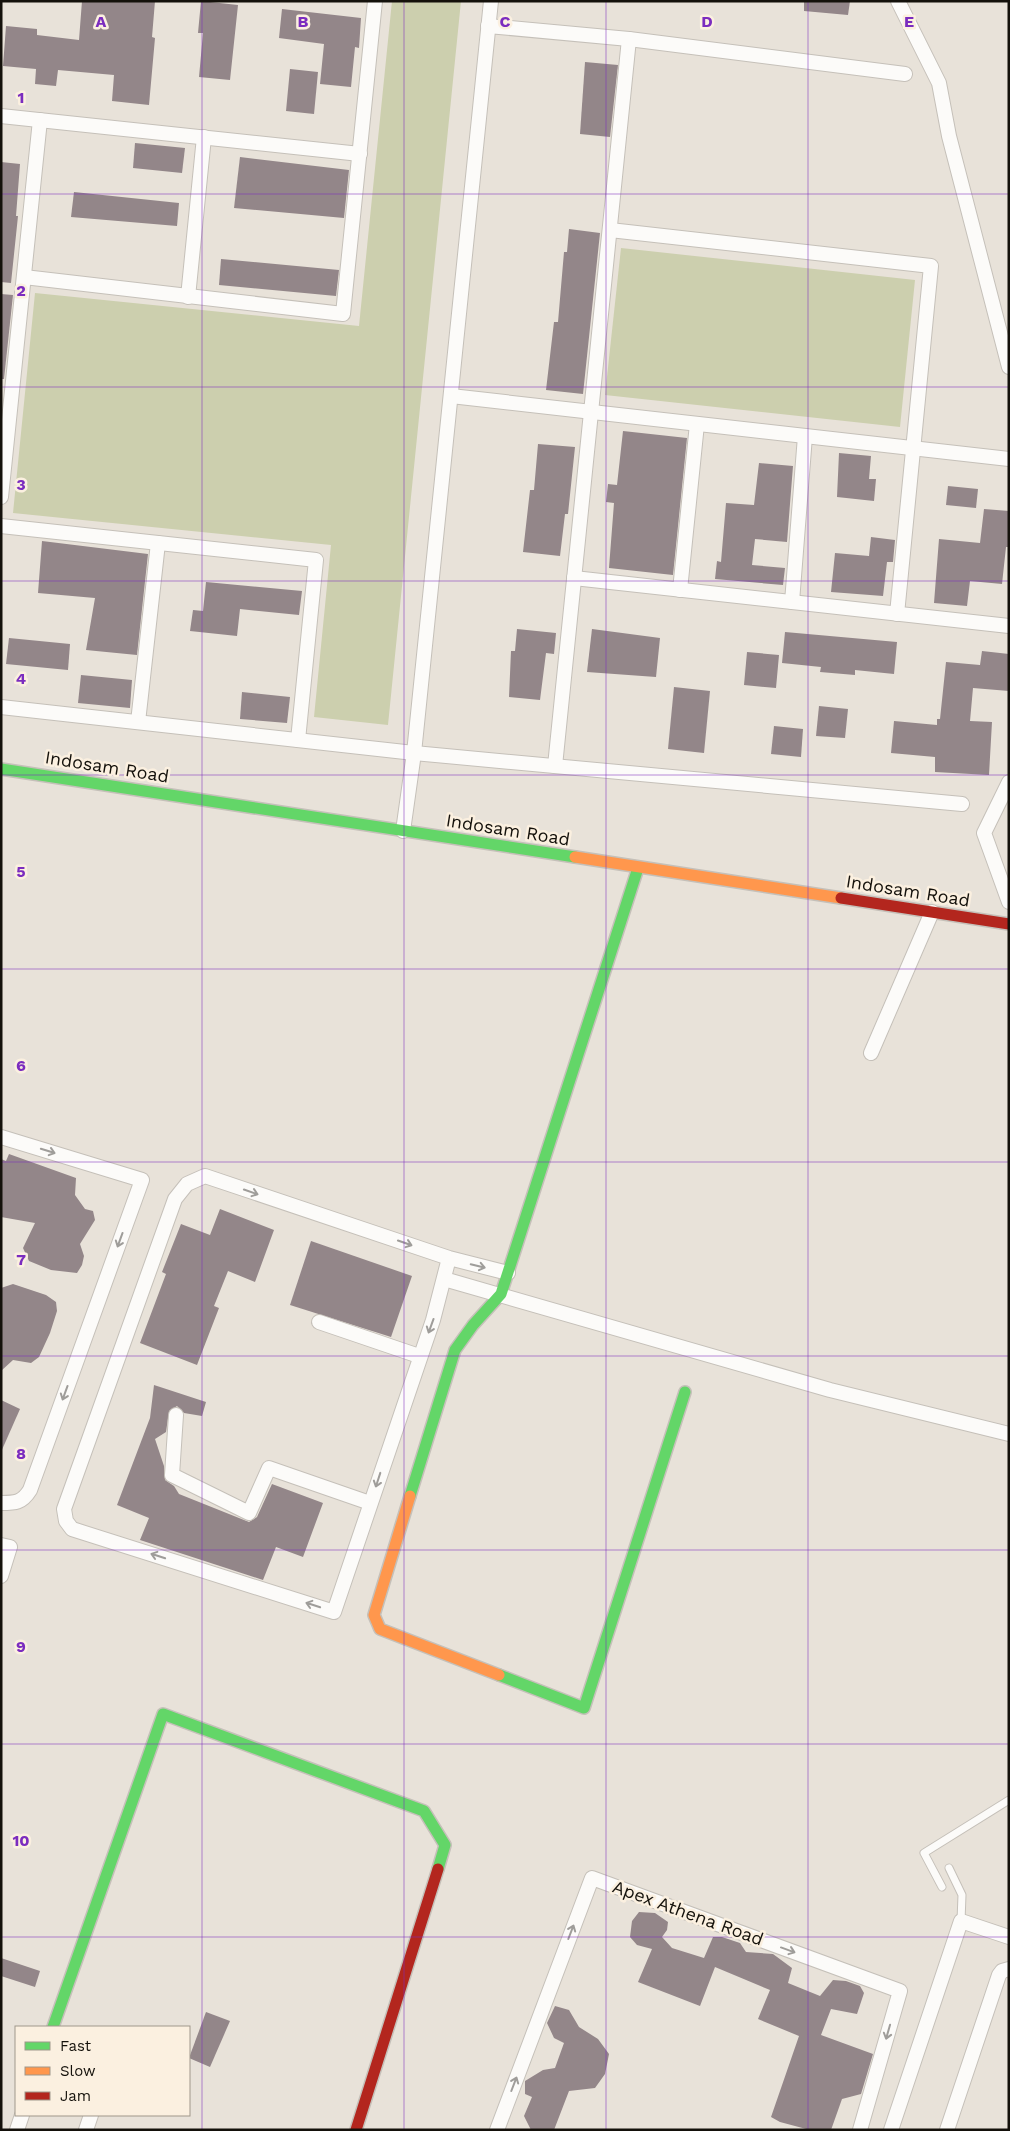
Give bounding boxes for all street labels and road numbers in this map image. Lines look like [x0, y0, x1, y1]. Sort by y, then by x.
street label: Indosam Road [44, 746, 171, 787]
street label: Indosam Road [445, 809, 572, 850]
street label: Indosam Road [845, 870, 972, 911]
street label: Apex Athena Road [610, 1875, 767, 1950]

